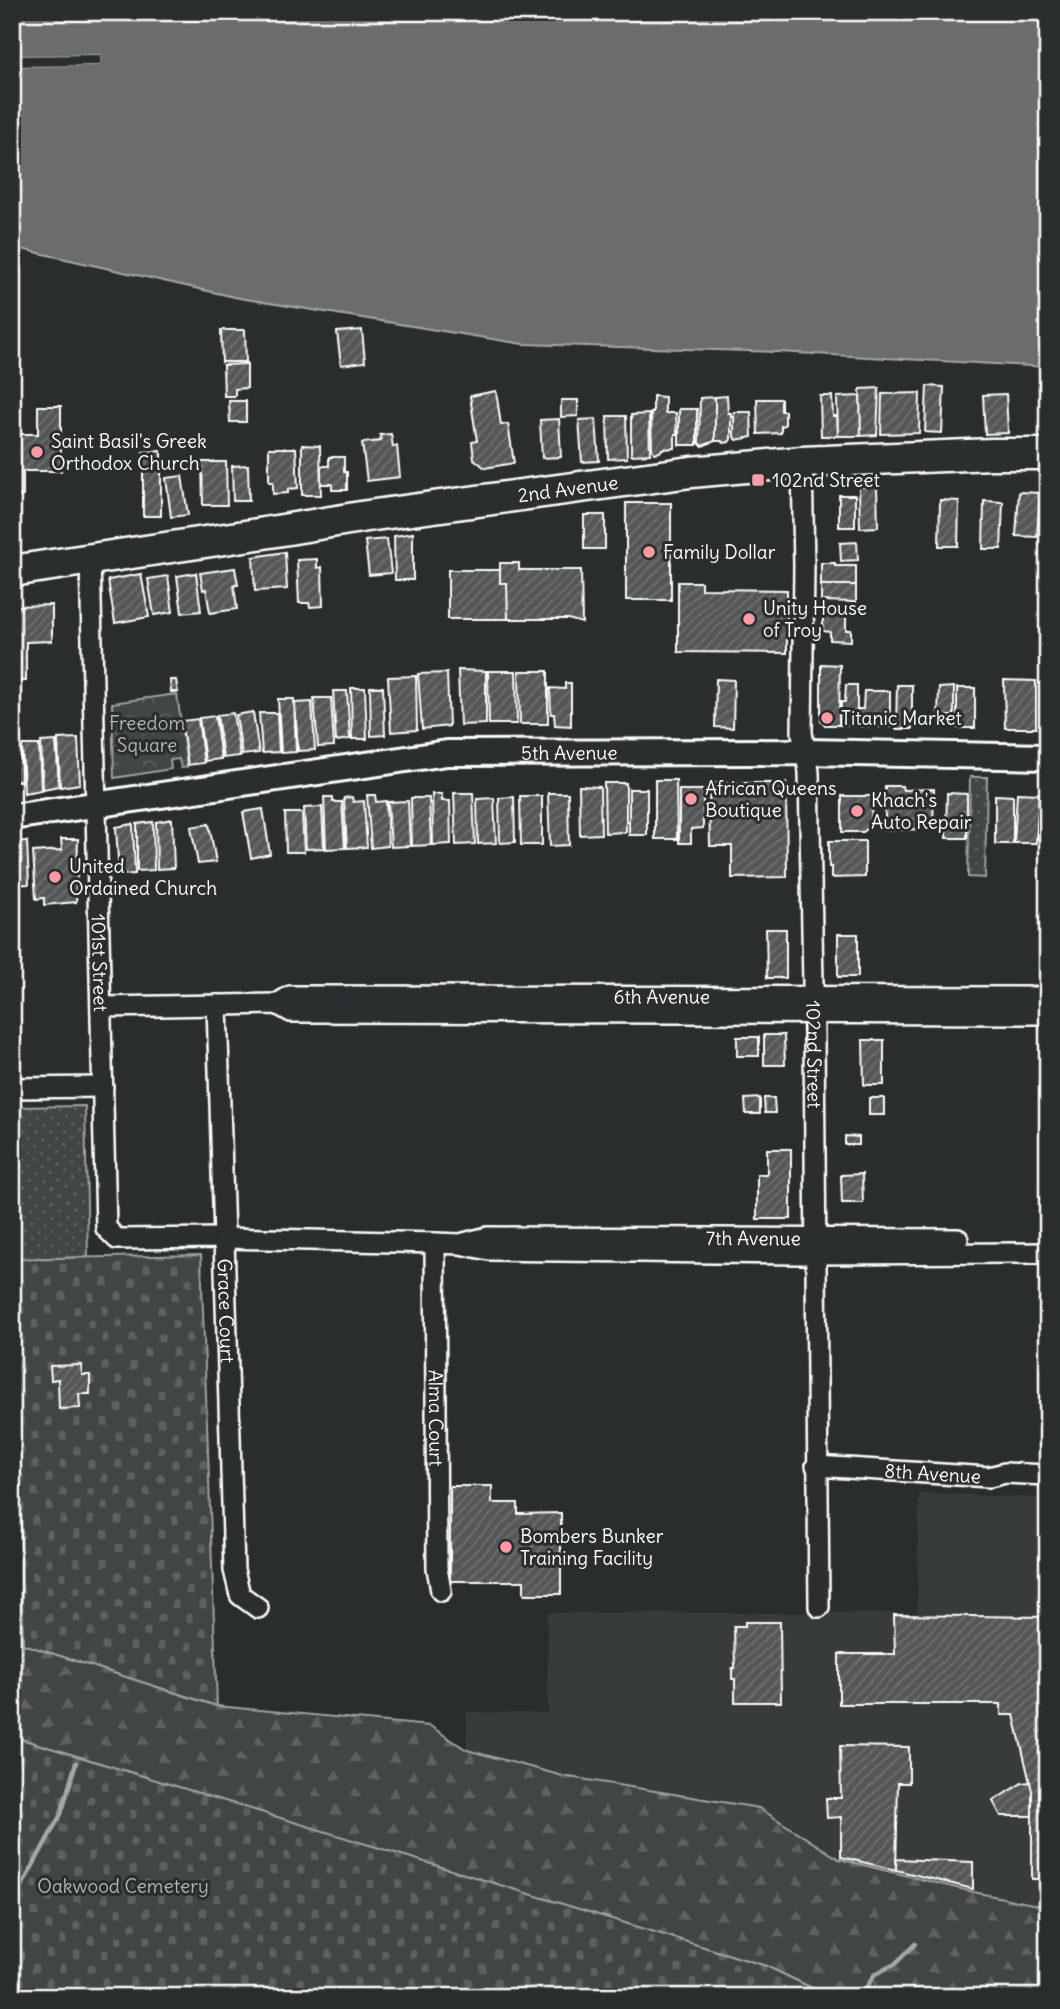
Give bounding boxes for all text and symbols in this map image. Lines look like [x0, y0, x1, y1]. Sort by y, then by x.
place label: Saint Basil's Greek Orthodox Church [51, 429, 207, 475]
marker: Saint Basil's Greek Orthodox Church [29, 444, 45, 460]
place label: 102nd Street [772, 468, 880, 492]
street label: 2nd Avenue [516, 470, 620, 507]
marker: 102nd Street [750, 472, 766, 488]
place label: Family Dollar [663, 540, 776, 564]
marker: Family Dollar [641, 544, 657, 560]
place label: Unity House of Troy [763, 596, 867, 642]
marker: Unity House of Troy [741, 611, 757, 627]
place label: Titanic Market [841, 706, 962, 730]
marker: Titanic Market [819, 710, 835, 726]
park label: Freedom Square [109, 711, 185, 757]
street label: 5th Avenue [521, 741, 618, 765]
place label: African Queens Boutique [705, 776, 837, 822]
place label: Khach's Auto Repair [871, 788, 972, 834]
marker: African Queens Boutique [683, 791, 699, 807]
marker: Khach's Auto Repair [849, 803, 865, 819]
place label: United Ordained Church [69, 854, 217, 900]
marker: United Ordained Church [47, 869, 63, 885]
street label: 101st Street [86, 914, 113, 1012]
street label: 6th Avenue [613, 984, 710, 1009]
street label: 102nd Street [801, 1000, 827, 1108]
street label: 7th Avenue [706, 1226, 801, 1250]
street label: Grace Court [213, 1258, 240, 1363]
street label: Alma Court [424, 1370, 448, 1466]
street label: 8th Avenue [884, 1458, 982, 1488]
place label: Bombers Bunker Training Facility [520, 1524, 664, 1570]
marker: Bombers Bunker Training Facility [498, 1539, 514, 1555]
park label: Oakwood Cemetery [37, 1874, 209, 1898]

